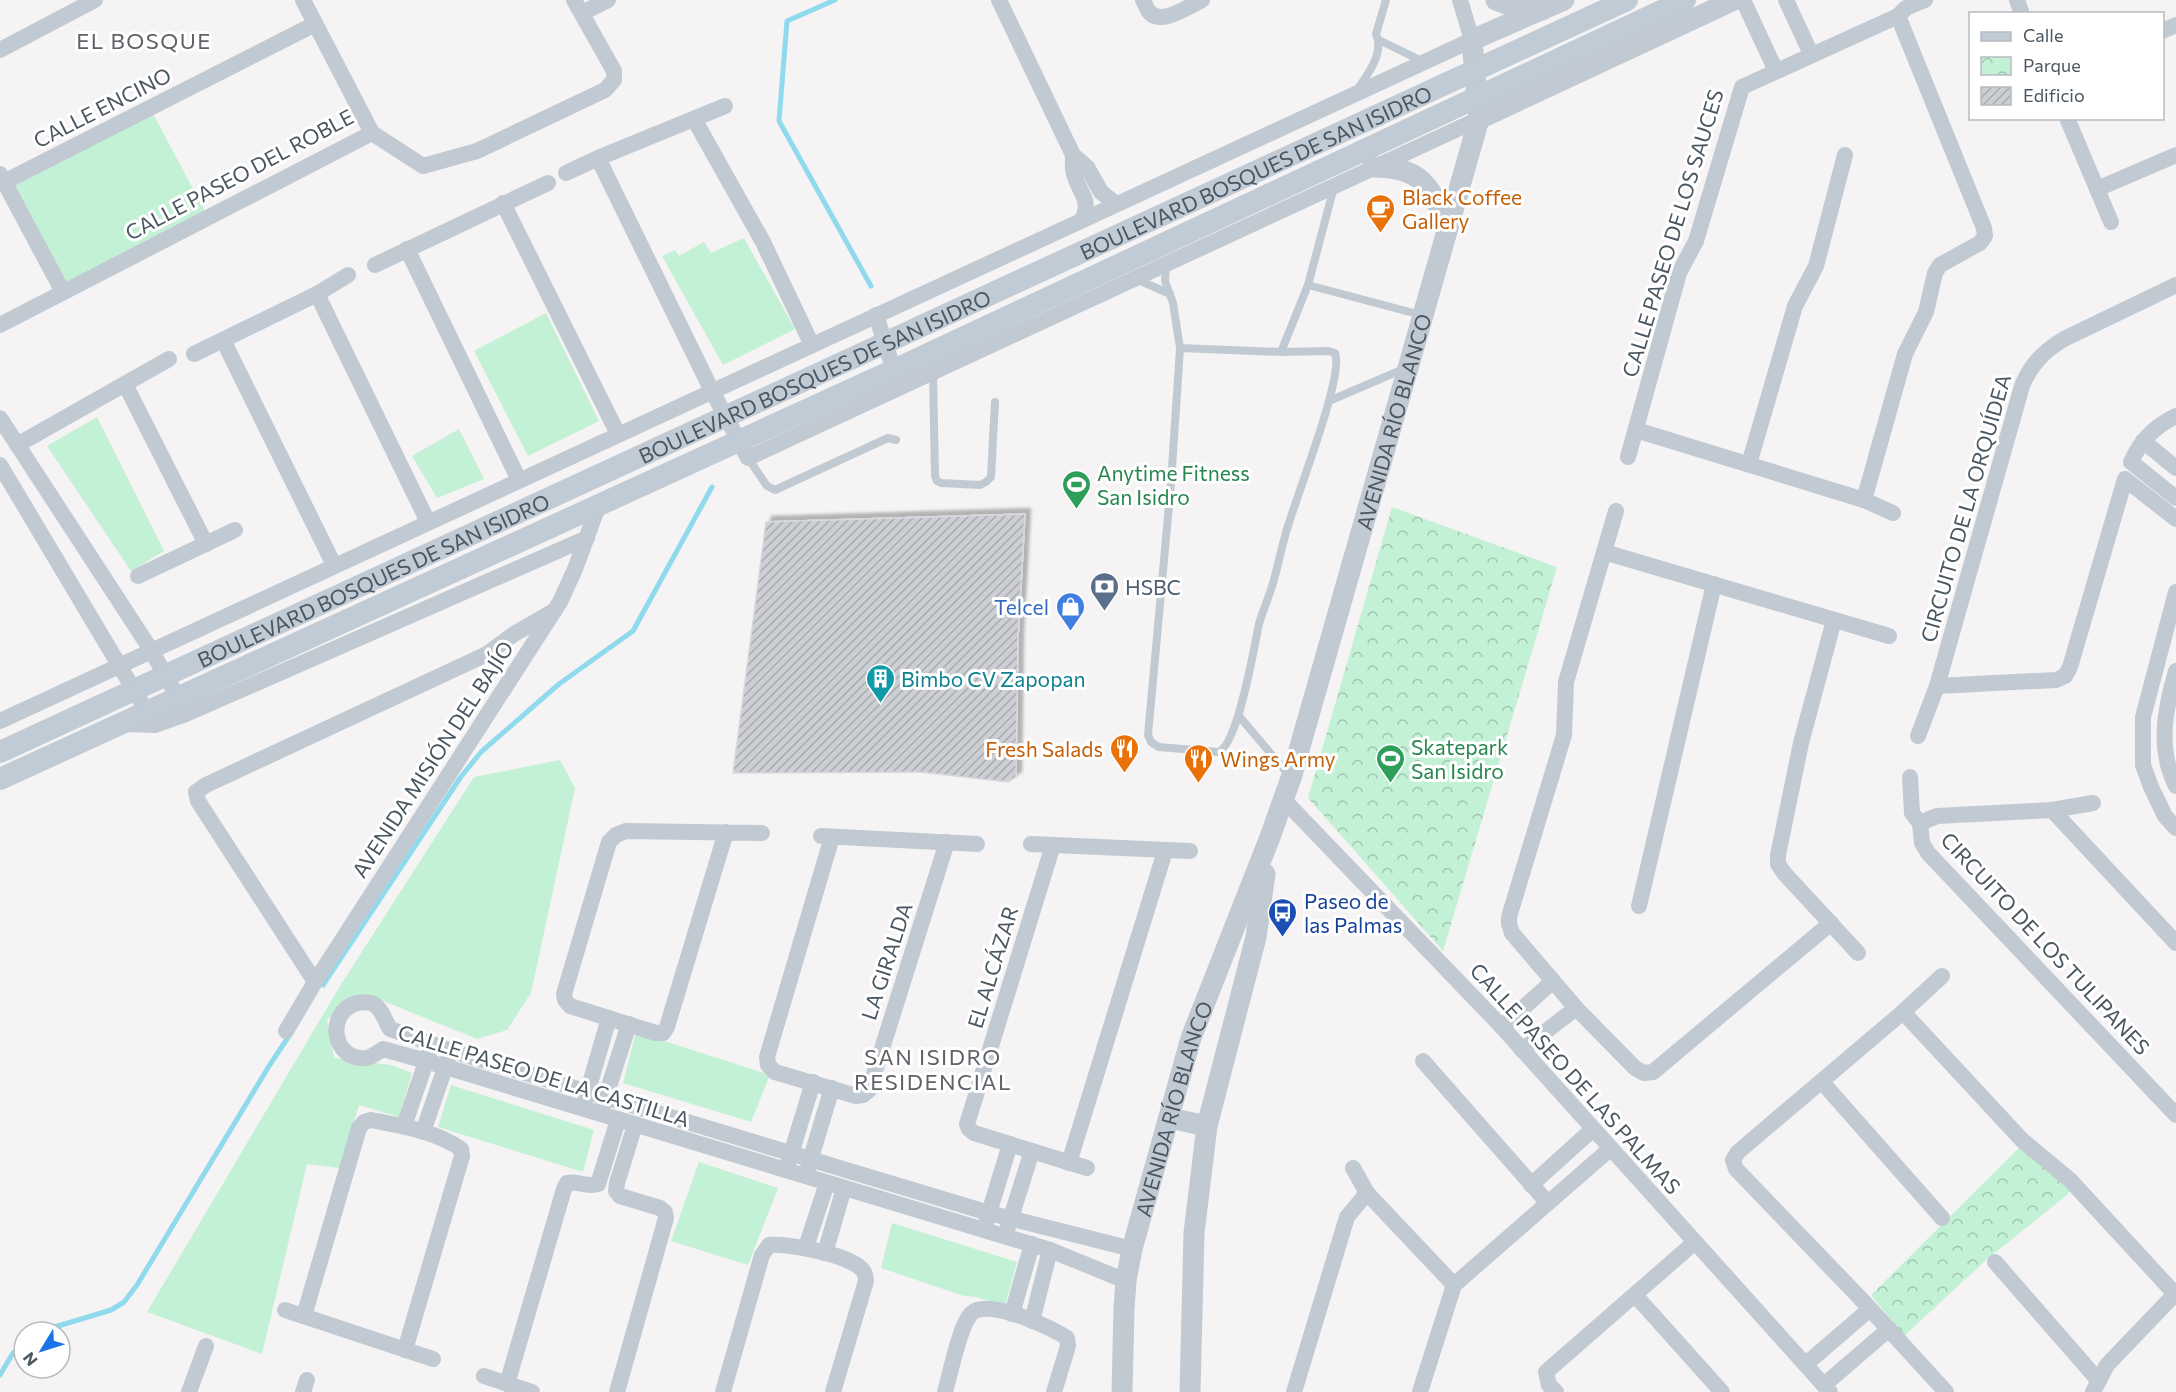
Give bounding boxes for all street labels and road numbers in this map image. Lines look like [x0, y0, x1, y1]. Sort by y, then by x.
street label: CALLE ENCINO [29, 62, 175, 152]
street label: BOULEVARD BOSQUES DE SAN ISIDRO [1075, 80, 1435, 264]
street label: CALLE PASEO DE LOS SAUCES [1616, 86, 1728, 380]
street label: CALLE PASEO DEL ROBLE [121, 103, 357, 245]
street label: BOULEVARD BOSQUES DE SAN ISIDRO [634, 284, 994, 468]
street label: AVENIDA RÍO BLANCO [1350, 311, 1435, 533]
street label: CIRCUITO DE LA ORQUÍDEA [1915, 371, 2015, 645]
street label: BOULEVARD BOSQUES DE SAN ISIDRO [193, 487, 553, 672]
street label: AVENIDA MISIÓN DEL BAJÍO [346, 636, 518, 882]
street label: CIRCUITO DE LOS TULIPANES [1936, 827, 2156, 1059]
street label: LA GIRALDA [855, 899, 917, 1023]
street label: EL ALCÁZAR [962, 903, 1022, 1031]
street label: CALLE PASEO DE LAS PALMAS [1466, 957, 1686, 1199]
street label: AVENIDA RÍO BLANCO [1129, 997, 1217, 1219]
street label: CALLE PASEO DE LA CASTILLA [395, 1019, 693, 1131]

